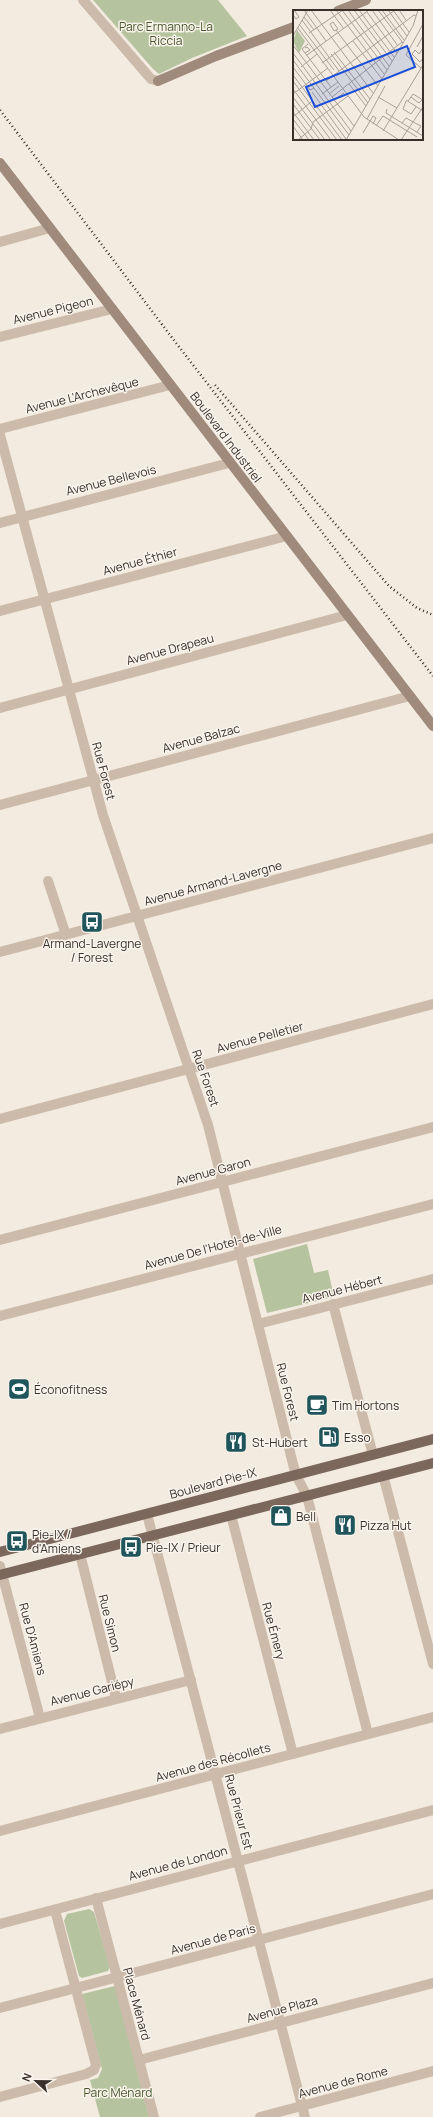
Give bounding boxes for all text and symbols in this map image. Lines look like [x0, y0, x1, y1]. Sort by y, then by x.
inset map [293, 10, 423, 140]
park label: Parc Ermanno-La Riccia [119, 18, 213, 49]
street label: Avenue Pigeon [11, 292, 95, 328]
street label: Avenue L'Archevêque [24, 373, 140, 417]
street label: Boulevard Industriel [186, 388, 266, 486]
street label: Avenue Bellevois [64, 461, 158, 499]
street label: Avenue Éthier [101, 543, 180, 579]
street label: Avenue Drapeau [124, 629, 216, 669]
street label: Avenue Balzac [160, 719, 242, 757]
street label: Rue Forest [88, 740, 120, 802]
street label: Avenue Armand-Lavergne [142, 856, 284, 910]
bus stop icon: Armand-Lavergne / Forest [79, 909, 105, 935]
place label: Armand-Lavergne / Forest [43, 935, 141, 966]
street label: Avenue Pelletier [215, 1017, 306, 1057]
street label: Rue Forest [188, 1047, 224, 1109]
street label: Avenue Garon [174, 1153, 252, 1189]
street label: Avenue De l'Hotel-de-Ville [142, 1220, 284, 1274]
street label: Avenue Hébert [300, 1271, 384, 1307]
street label: Rue Forest [273, 1361, 303, 1423]
sports icon: Éconofitness [6, 1376, 32, 1402]
place label: Éconofitness [34, 1381, 107, 1398]
cafe icon: Tim Hortons [304, 1392, 330, 1418]
place label: Tim Hortons [332, 1397, 399, 1414]
fuel station icon: Esso [316, 1424, 342, 1450]
restaurant icon: St-Hubert [223, 1429, 249, 1455]
place label: Esso [344, 1429, 371, 1446]
place label: St-Hubert [252, 1434, 308, 1451]
street label: Boulevard Pie-IX [168, 1463, 259, 1503]
shop icon: Bell [268, 1503, 294, 1529]
place label: Bell [296, 1508, 316, 1525]
restaurant icon: Pizza Hut [332, 1512, 358, 1538]
place label: Pizza Hut [360, 1517, 412, 1534]
place label: Pie-IX / d'Amiens [32, 1526, 81, 1557]
bus stop icon: Pie-IX / d'Amiens [4, 1528, 30, 1554]
bus stop icon: Pie-IX / Prieur [118, 1534, 144, 1560]
place label: Pie-IX / Prieur [146, 1539, 221, 1556]
street label: Rue Simon [95, 1592, 125, 1654]
street label: Rue Émery [258, 1600, 290, 1662]
street label: Rue D'Amiens [15, 1601, 51, 1677]
street label: Avenue Gariépy [48, 1672, 136, 1710]
street label: Avenue des Récollets [154, 1738, 272, 1786]
street label: Rue Prieur Est [221, 1772, 257, 1852]
street label: Avenue de London [127, 1842, 229, 1884]
street label: Avenue de Paris [169, 1920, 257, 1958]
street label: Place Ménard [119, 1966, 155, 2042]
street label: Avenue Plaza [245, 1991, 319, 2027]
north arrow [16, 2061, 56, 2101]
street label: Avenue de Rome [296, 2062, 390, 2102]
text: N [18, 2071, 35, 2084]
park label: Parc Ménard [84, 2084, 152, 2101]

